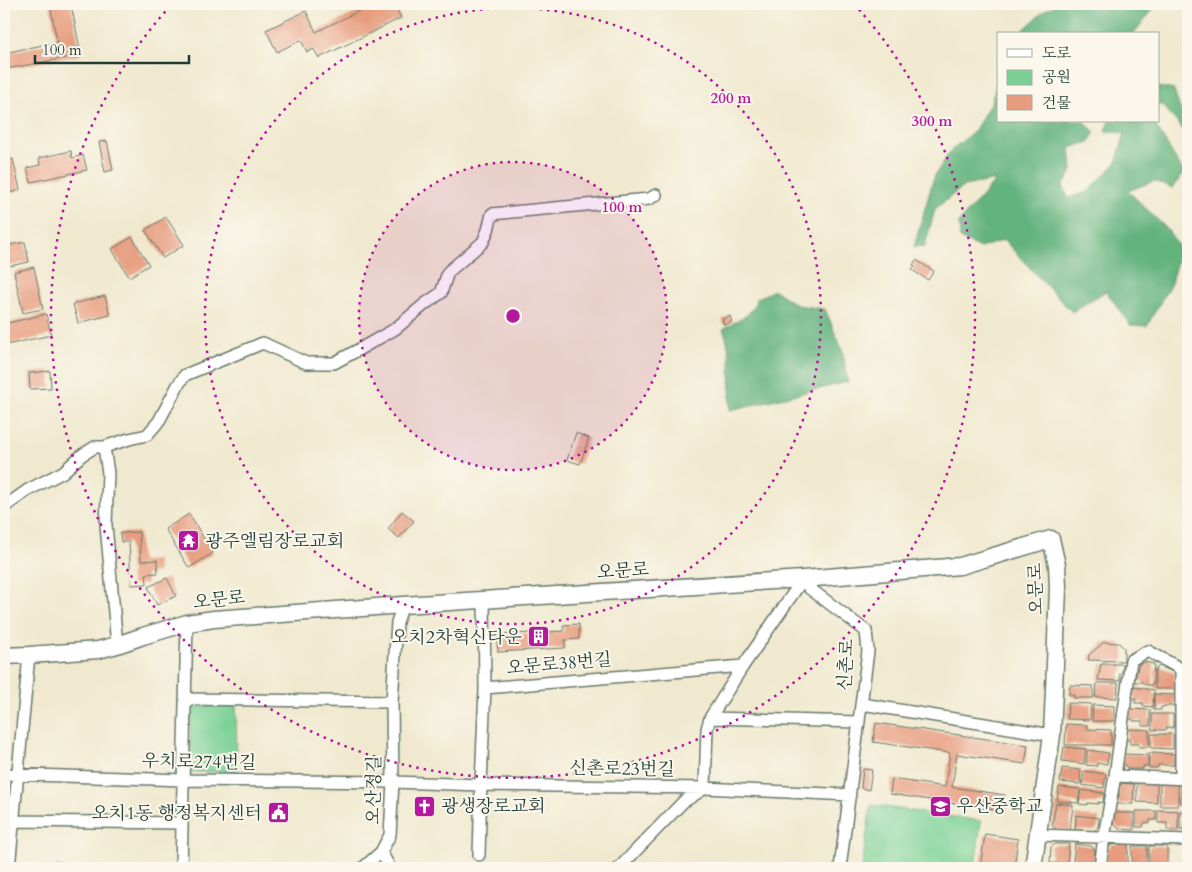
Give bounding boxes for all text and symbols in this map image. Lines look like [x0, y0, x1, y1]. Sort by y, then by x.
scale bar [35, 32, 189, 64]
legend [997, 32, 1160, 122]
text: 100 m [42, 40, 82, 60]
text: 도로 [1042, 43, 1071, 63]
text: 공원 [1042, 67, 1071, 87]
text: 200 m [711, 88, 752, 108]
text: 건물 [1042, 93, 1071, 113]
text: 300 m [912, 111, 953, 131]
text: 100 m [602, 197, 643, 217]
centre of rings [504, 307, 522, 325]
temple icon: 광주엘림장로교회 [177, 529, 201, 553]
place label: 광주엘림장로교회 [205, 529, 344, 554]
street label: 오문로 [596, 557, 650, 585]
street label: 오문로 [1023, 562, 1049, 616]
street label: 오문로 [192, 585, 246, 615]
place label: 오치2차혁신타운 [391, 625, 523, 650]
building icon: 오치2차혁신타운 [526, 625, 550, 649]
street label: 신촌로 [832, 638, 860, 692]
street label: 오문로38번길 [505, 647, 613, 681]
street label: 우치로274번길 [141, 749, 257, 775]
street label: 오산정길 [361, 755, 387, 825]
street label: 신촌로23번길 [569, 756, 675, 782]
church icon: 광생장로교회 [413, 794, 437, 818]
place label: 광생장로교회 [441, 794, 545, 819]
school or university icon: 우산중학교 [928, 794, 952, 818]
place label: 우산중학교 [956, 794, 1044, 819]
place label: 오치1동 행정복지센터 [91, 801, 262, 826]
public building icon: 오치1동 행정복지센터 [266, 801, 290, 825]

